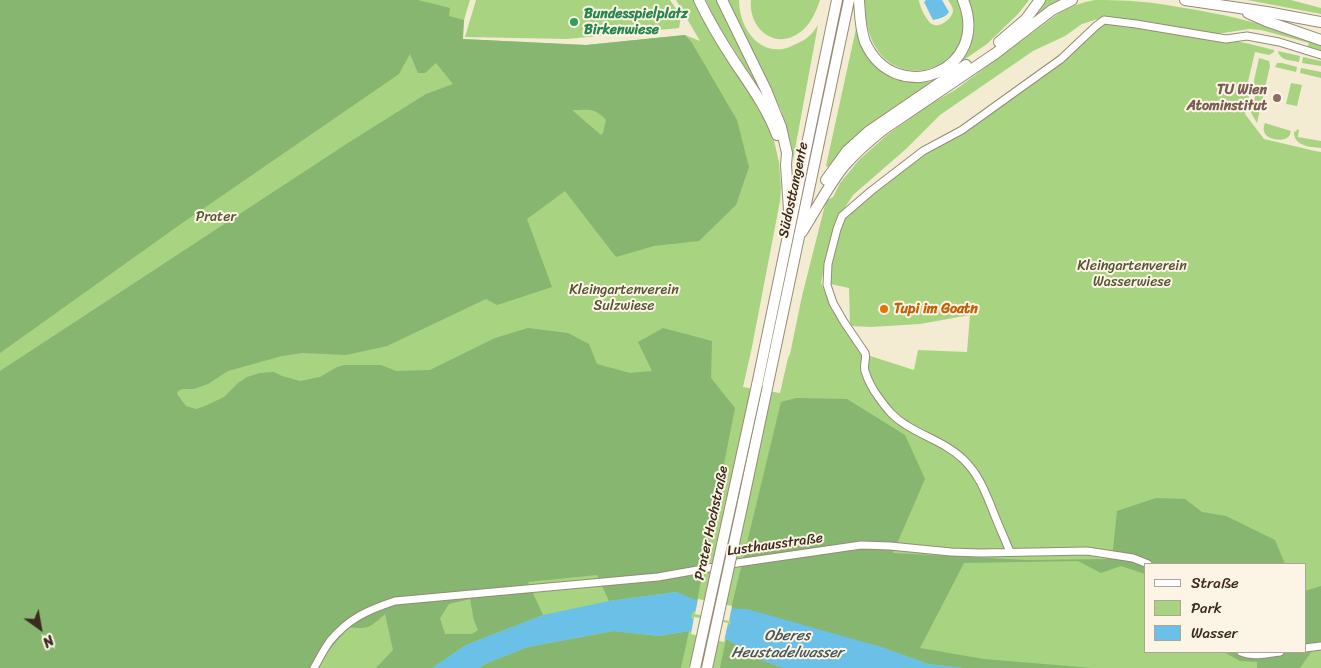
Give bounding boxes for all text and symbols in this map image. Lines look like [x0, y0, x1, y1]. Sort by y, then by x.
place label: Bundesspielplatz Birkenwiese [584, 6, 688, 38]
marker: Bundesspielplatz Birkenwiese [568, 16, 580, 28]
place label: TU Wien Atominstitut [1187, 82, 1267, 114]
marker: TU Wien Atominstitut [1271, 92, 1283, 104]
street label: Südosttangente [776, 141, 812, 239]
park label: Prater [196, 209, 236, 225]
park label: Kleingartenverein Wasserwiese [1077, 258, 1187, 290]
park label: Kleingartenverein Sulzwiese [569, 282, 679, 314]
place label: Tupi im Goatn [894, 301, 978, 317]
marker: Tupi im Goatn [878, 303, 890, 315]
street label: Prater Hochstraße [692, 464, 732, 582]
street label: Lusthausstraße [726, 530, 824, 560]
legend [1144, 563, 1306, 653]
text: Straße [1191, 570, 1239, 596]
text: Park [1191, 595, 1222, 621]
north arrow [15, 603, 65, 653]
text: Wasser [1191, 620, 1238, 646]
water label: Oberes Heustadelwasser [731, 627, 843, 662]
text: N [37, 628, 59, 654]

